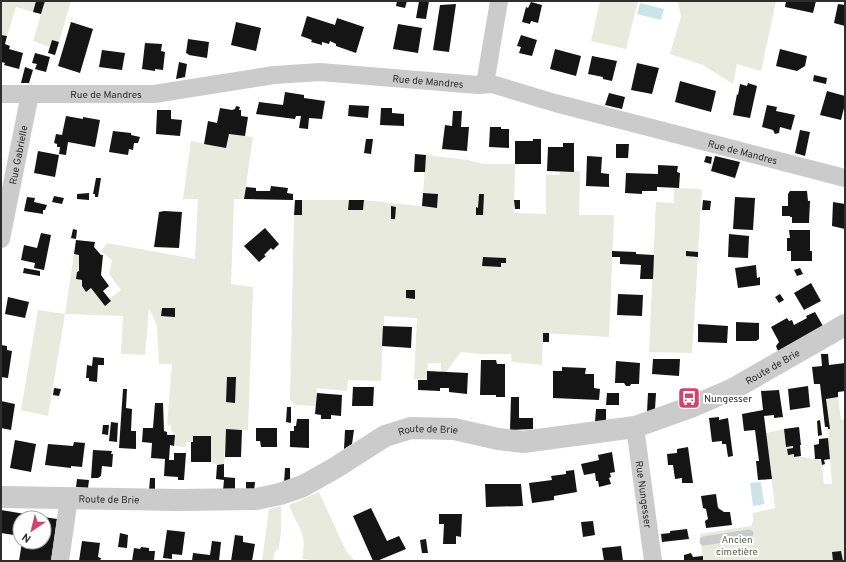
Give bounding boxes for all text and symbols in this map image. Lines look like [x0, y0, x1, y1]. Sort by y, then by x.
street label: Rue de Mandres [392, 73, 464, 92]
street label: Rue de Mandres [70, 89, 142, 102]
street label: Rue Gabrielle [7, 124, 32, 186]
street label: Rue de Mandres [706, 138, 779, 168]
street label: Route de Brie [743, 347, 803, 389]
bus stop icon: Nungesser [676, 385, 702, 411]
place label: Nungesser [704, 393, 752, 406]
street label: Route de Brie [397, 423, 459, 440]
street label: Rue Nungesser [632, 460, 654, 529]
street label: Route de Brie [78, 493, 139, 507]
north arrow [12, 510, 52, 550]
text: N [20, 529, 34, 545]
park label: Ancien cimetière [716, 534, 758, 559]

